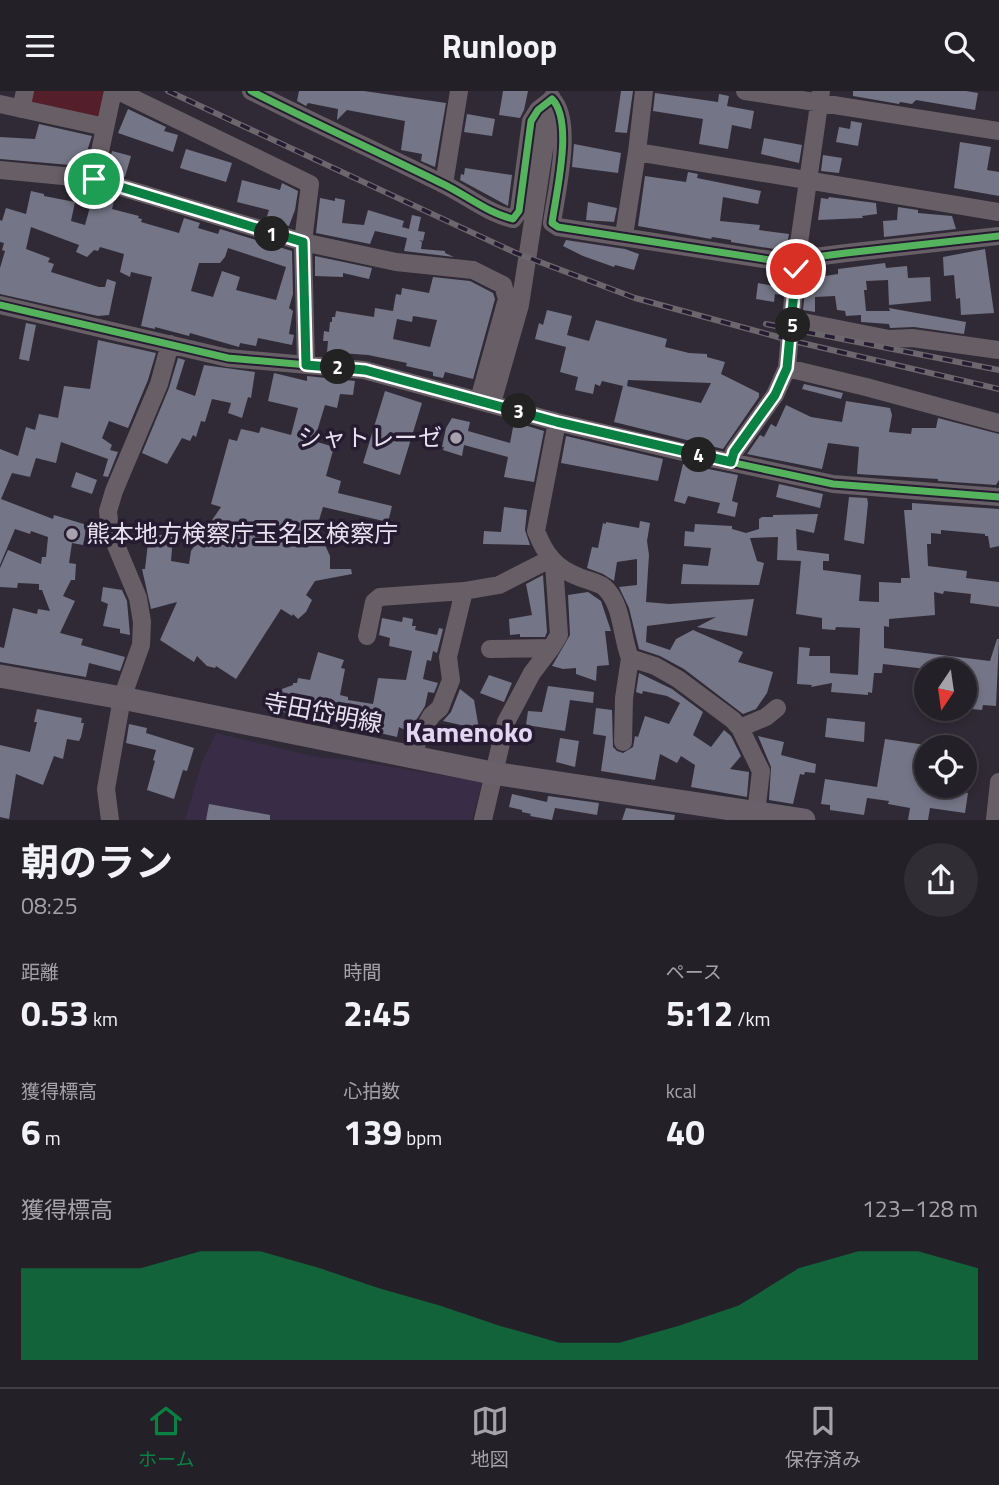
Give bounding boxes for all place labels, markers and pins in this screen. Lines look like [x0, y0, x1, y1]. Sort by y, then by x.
pin [64, 149, 124, 209]
pin: 1 [254, 216, 290, 251]
pin [766, 239, 826, 299]
pin: 5 [776, 307, 810, 343]
pin: 2 [320, 349, 356, 385]
pin: 3 [502, 393, 536, 429]
place label: シャトレーゼ [298, 419, 442, 455]
marker: シャトレーゼ [448, 430, 464, 446]
pin: 4 [682, 437, 716, 473]
place label: 熊本地方検察庁玉名区検察庁 [86, 515, 398, 551]
marker: 熊本地方検察庁玉名区検察庁 [64, 526, 80, 542]

